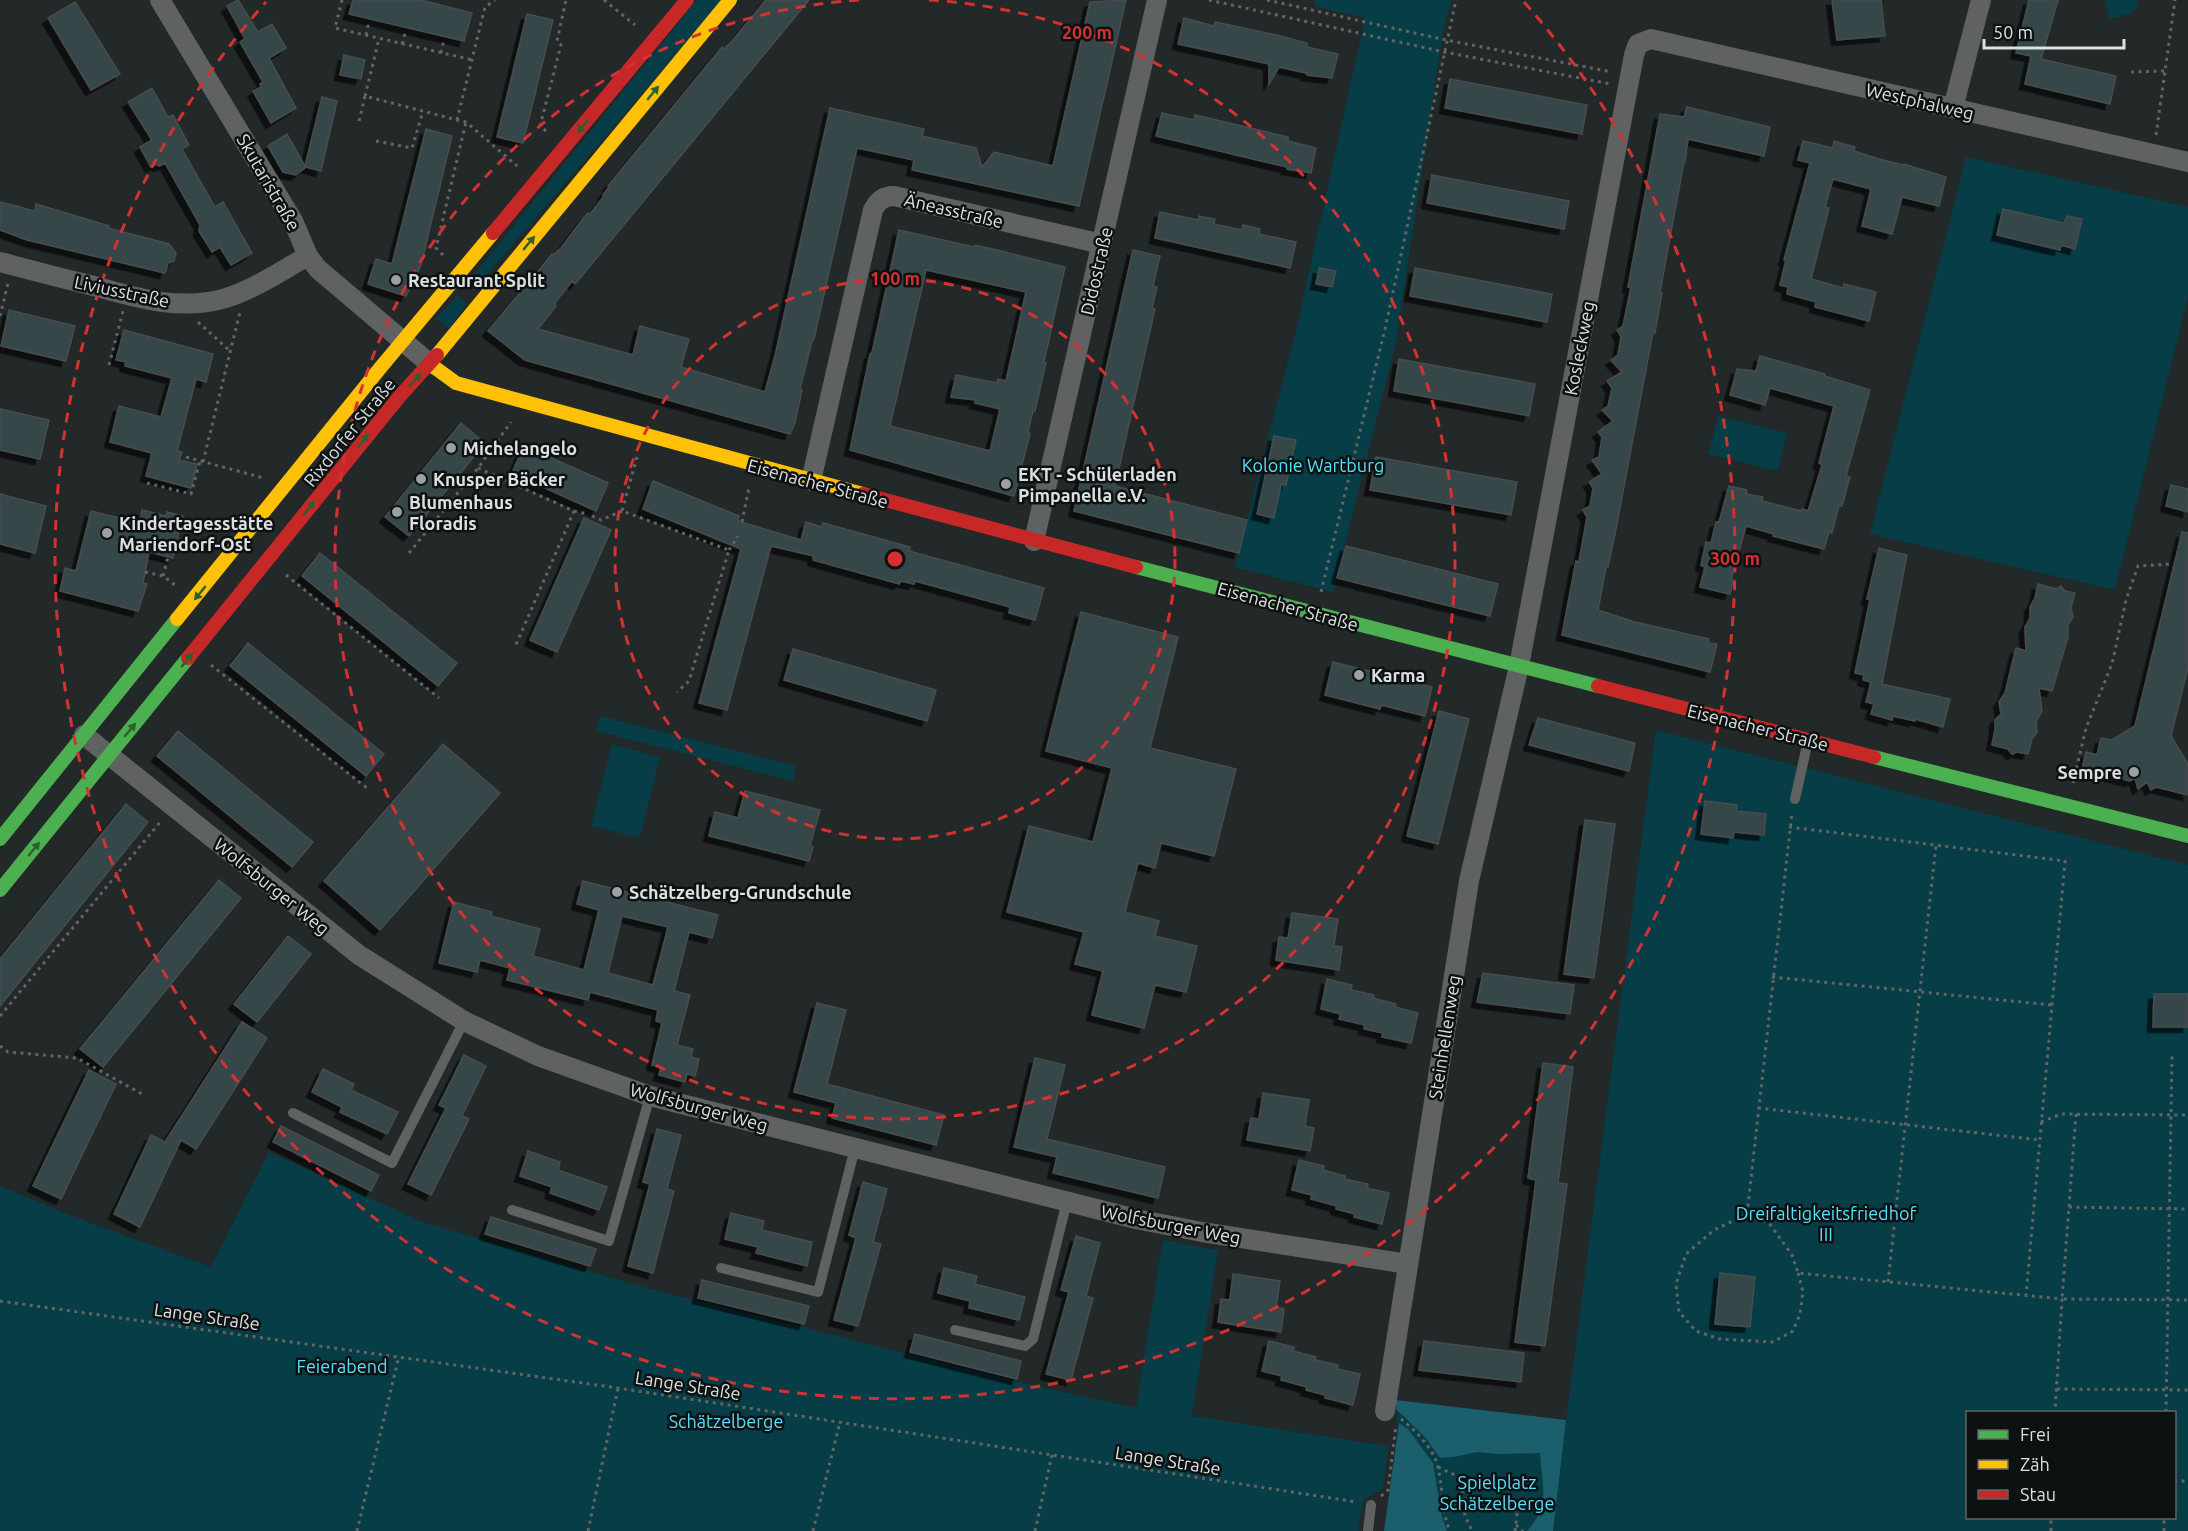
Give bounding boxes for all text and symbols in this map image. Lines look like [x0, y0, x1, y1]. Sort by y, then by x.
scale bar [1984, 12, 2124, 50]
text: 200 m [1062, 22, 1112, 42]
text: 50 m [1993, 22, 2033, 42]
street label: Westphalweg [1864, 79, 1976, 123]
one-way arrow [647, 85, 660, 101]
one-way arrow [577, 118, 590, 133]
street label: Skutaristraße [233, 130, 305, 234]
street label: Äneasstraße [903, 189, 1005, 231]
street label: Didostraße [1076, 225, 1116, 317]
one-way arrow [523, 235, 536, 251]
text: 100 m [870, 268, 920, 288]
place label: Restaurant Split [408, 270, 545, 290]
street label: Liviusstraße [73, 271, 171, 311]
marker: Restaurant Split [389, 273, 403, 287]
street label: Kosleckweg [1560, 299, 1598, 397]
street label: Rixdorfer Straße [299, 374, 399, 490]
one-way arrow [407, 374, 421, 388]
one-way arrow [357, 434, 369, 449]
place label: Michelangelo [463, 438, 577, 458]
marker: Michelangelo [444, 441, 458, 455]
street label: Eisenacher Straße [746, 455, 890, 511]
park label: Kolonie Wartburg [1242, 455, 1384, 475]
place label: EKT - Schülerladen Pimpanella e.V. [1018, 464, 1177, 505]
place label: Knusper Bäcker [433, 469, 566, 489]
marker: Knusper Bäcker [414, 472, 428, 486]
marker: EKT - Schülerladen Pimpanella e.V. [999, 477, 1013, 491]
place label: Blumenhaus Floradis [409, 492, 513, 533]
one-way arrow [303, 500, 316, 516]
marker: Blumenhaus Floradis [390, 505, 404, 519]
place label: Kindertagesstätte Mariendorf-Ost [119, 513, 273, 554]
marker: Kindertagesstätte Mariendorf-Ost [100, 526, 114, 540]
text: 300 m [1710, 548, 1760, 568]
centre of rings [885, 549, 905, 569]
street label: Eisenacher Straße [1216, 578, 1360, 634]
one-way arrow [193, 585, 206, 601]
one-way arrow [180, 652, 193, 668]
place label: Karma [1371, 665, 1425, 685]
marker: Karma [1352, 668, 1366, 682]
street label: Eisenacher Straße [1685, 700, 1831, 754]
one-way arrow [123, 722, 136, 738]
place label: Sempre [2057, 762, 2122, 782]
marker: Sempre [2127, 765, 2141, 779]
street label: Wolfsburger Weg [211, 834, 333, 938]
one-way arrow [27, 841, 40, 857]
place label: Schätzelberg-Grundschule [629, 882, 852, 902]
marker: Schätzelberg-Grundschule [610, 885, 624, 899]
street label: Steinhellenweg [1424, 974, 1464, 1100]
street label: Wolfsburger Weg [628, 1079, 770, 1135]
street label: Wolfsburger Weg [1099, 1201, 1243, 1247]
park label: Dreifaltigkeitsfriedhof III [1736, 1203, 1916, 1244]
street label: Lange Straße [153, 1299, 261, 1333]
park label: Feierabend [296, 1356, 388, 1376]
street label: Lange Straße [634, 1367, 742, 1403]
park label: Schätzelberge [669, 1411, 783, 1431]
legend [1966, 1411, 2176, 1519]
text: Frei [2020, 1424, 2050, 1444]
street label: Lange Straße [1114, 1442, 1222, 1478]
text: Zäh [2020, 1454, 2050, 1474]
park label: Spielplatz Schätzelberge [1440, 1472, 1554, 1513]
text: Stau [2020, 1484, 2056, 1504]

